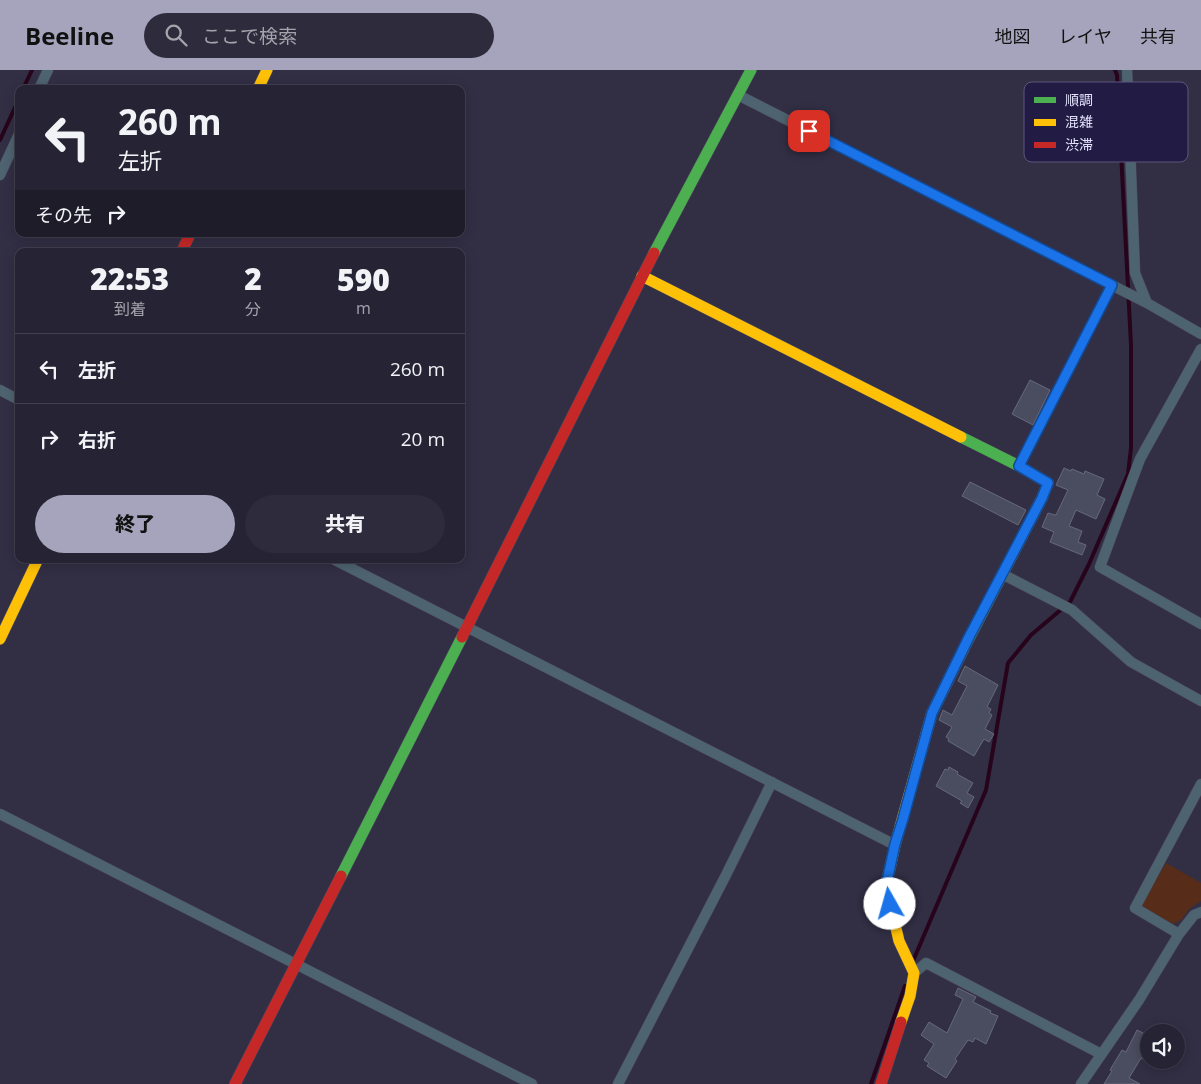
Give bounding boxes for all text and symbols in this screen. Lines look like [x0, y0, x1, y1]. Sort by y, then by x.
search box [144, 13, 494, 58]
text: Beeline [25, 19, 114, 52]
icon: search [162, 21, 190, 49]
text: ここで検索 [202, 23, 297, 49]
text: 地図 [995, 24, 1031, 48]
text: レイヤ [1059, 24, 1112, 48]
text: 共有 [1140, 24, 1176, 48]
legend [1024, 82, 1188, 162]
text: 順調 [1065, 90, 1093, 109]
text: 260 m [118, 98, 222, 145]
icon: left [35, 105, 100, 170]
pin [788, 110, 830, 152]
text: 混雑 [1065, 112, 1093, 131]
icon: arrive [795, 117, 823, 145]
text: 渋滞 [1065, 135, 1093, 154]
text: 左折 [118, 145, 162, 175]
icon: right [102, 200, 130, 228]
text: その先 [35, 202, 92, 228]
text: 22:53 [90, 258, 169, 299]
text: 2 [244, 258, 262, 299]
text: 590 [337, 259, 390, 300]
text: m [356, 297, 371, 319]
text: 到着 [114, 298, 146, 320]
text: 分 [245, 298, 261, 320]
icon: left [35, 355, 63, 383]
text: 260 m [390, 356, 445, 382]
text: 左折 [78, 357, 116, 383]
icon: right [35, 425, 63, 453]
text: 20 m [401, 426, 445, 452]
text: 右折 [78, 427, 116, 453]
button: 終了 [35, 495, 235, 553]
button: 共有 [245, 495, 445, 553]
position arrow [863, 877, 915, 929]
map controls [1140, 1024, 1185, 1069]
button: sound [1140, 1024, 1185, 1069]

